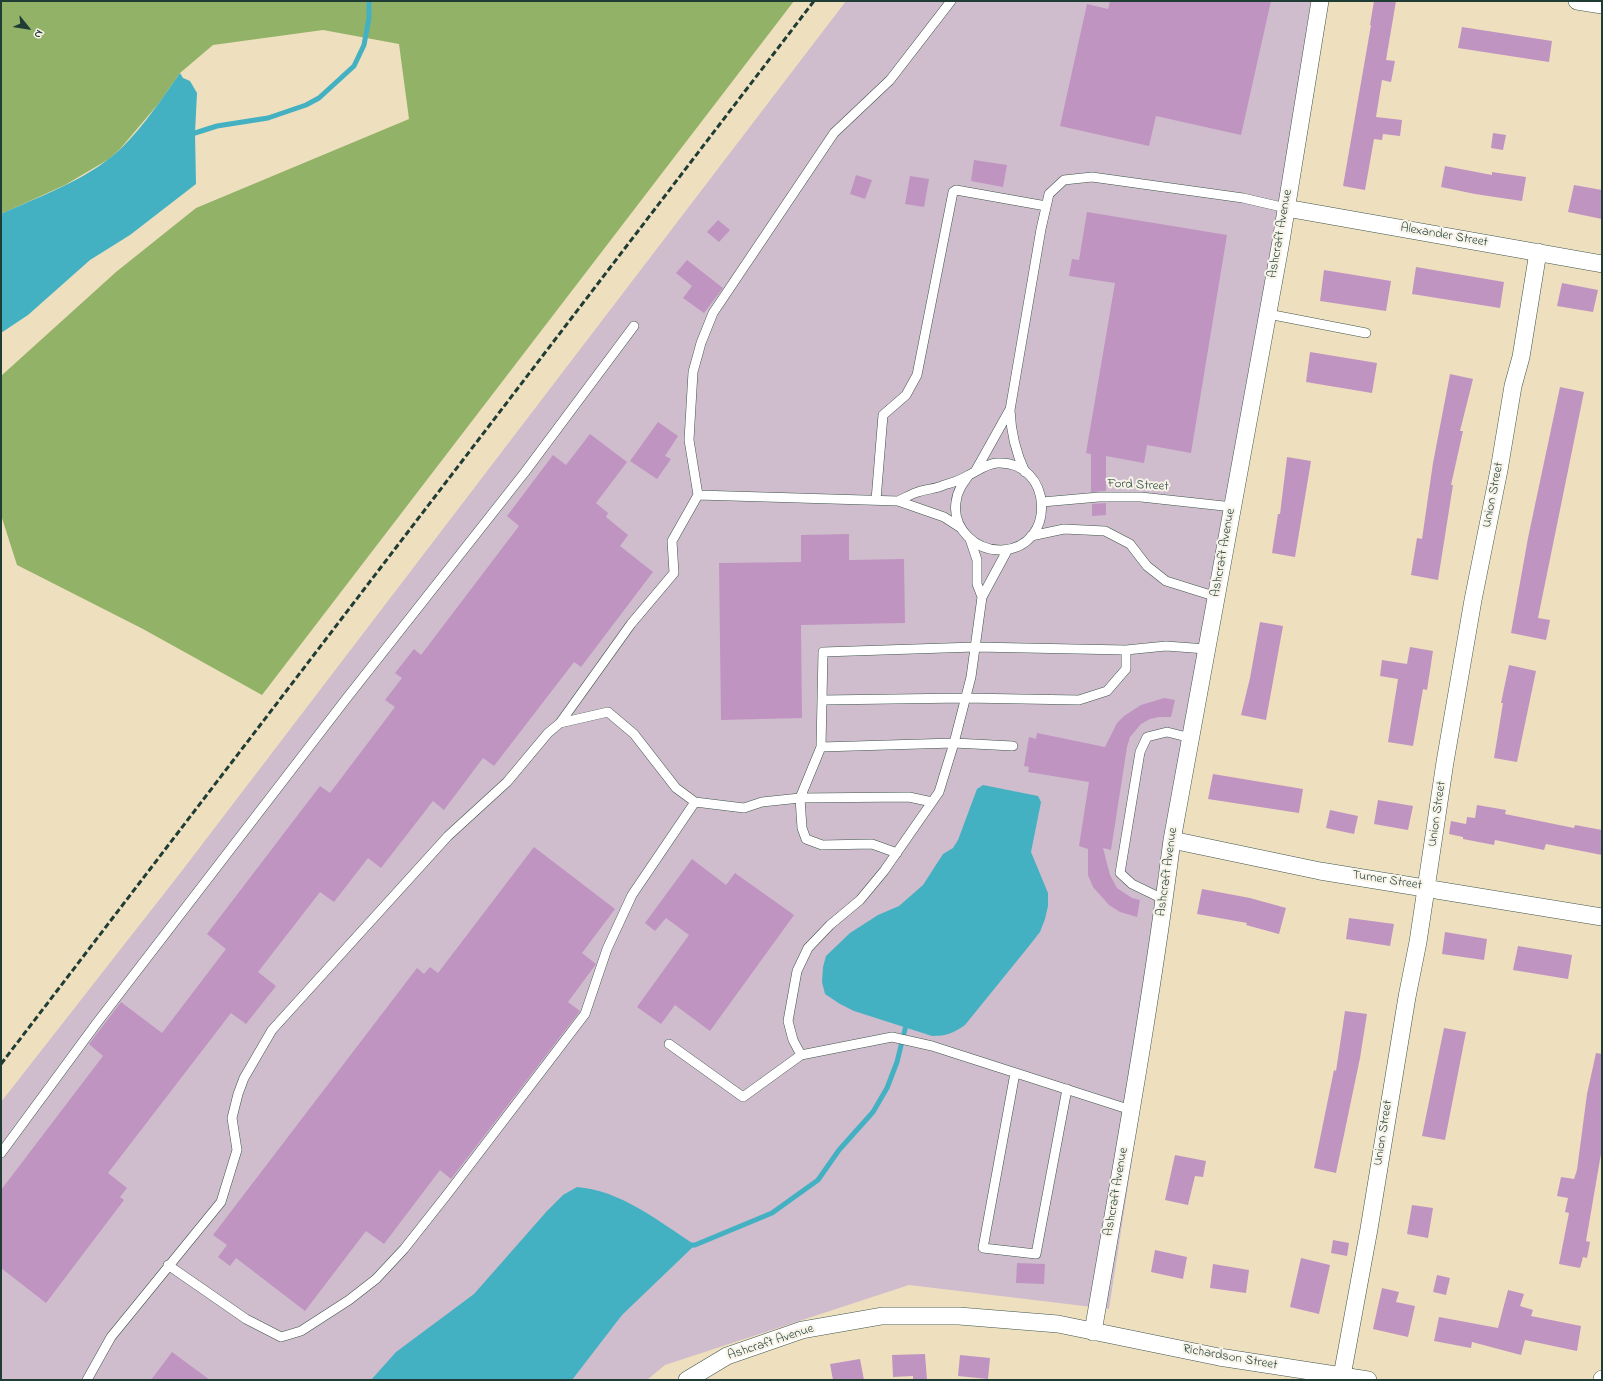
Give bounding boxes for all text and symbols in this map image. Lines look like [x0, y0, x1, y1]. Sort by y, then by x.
north arrow [8, 8, 48, 48]
text: N [30, 27, 47, 41]
street label: Ashcraft Avenue [1266, 189, 1296, 279]
street label: Alexander Street [1399, 221, 1489, 251]
street label: Union Street [1480, 461, 1508, 529]
street label: Ford Street [1107, 477, 1169, 495]
street label: Ashcraft Avenue [1209, 508, 1239, 598]
street label: Union Street [1426, 780, 1450, 848]
street label: Ashcraft Avenue [1154, 827, 1182, 917]
street label: Turner Street [1351, 868, 1423, 894]
street label: Union Street [1371, 1099, 1397, 1167]
street label: Ashcraft Avenue [1102, 1147, 1132, 1237]
street label: Ashcraft Avenue [726, 1322, 816, 1364]
street label: Richardson Street [1182, 1342, 1278, 1374]

